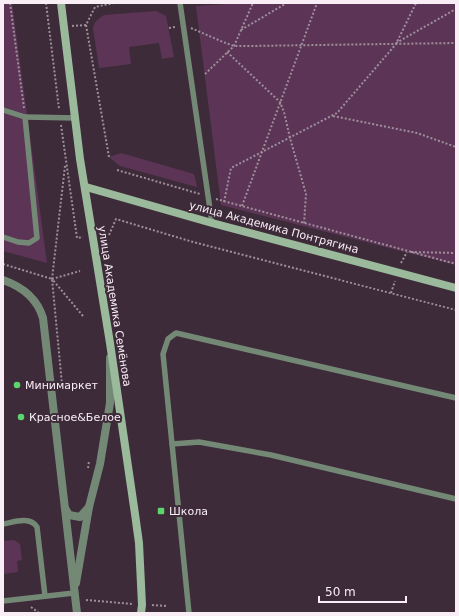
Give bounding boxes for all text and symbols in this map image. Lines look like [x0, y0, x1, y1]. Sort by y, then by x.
street label: улица Академика Понтрягина [188, 199, 360, 256]
street label: улица Академика Семёнова [95, 225, 134, 387]
place label: Минимаркет [25, 379, 98, 392]
marker: Минимаркет [12, 380, 22, 390]
place label: Красное&Белое [29, 411, 121, 424]
marker: Красное&Белое [16, 412, 26, 422]
place label: Школа [169, 505, 208, 518]
marker: Школа [156, 506, 166, 516]
scale bar [319, 578, 406, 604]
text: 50 m [325, 585, 356, 599]

